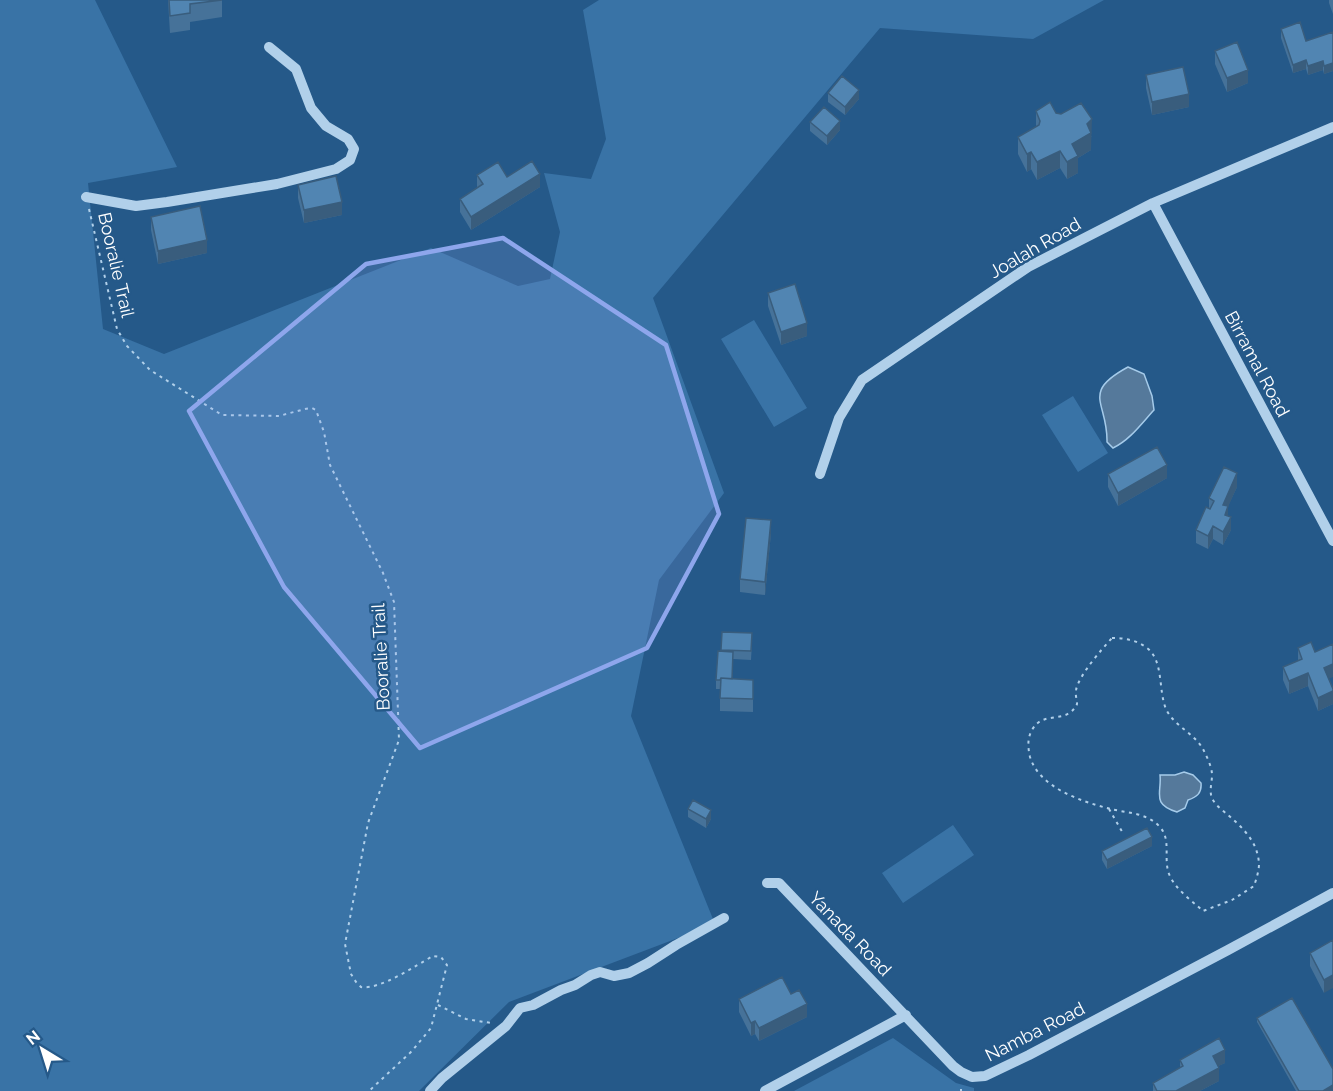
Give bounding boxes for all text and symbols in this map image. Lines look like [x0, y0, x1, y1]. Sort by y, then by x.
street label: Booralie Trail [94, 210, 139, 320]
street label: Joalah Road [985, 213, 1084, 282]
street label: Birramal Road [1221, 307, 1294, 420]
street label: Booralie Trail [367, 603, 394, 711]
street label: Yanada Road [805, 887, 896, 980]
street label: Namba Road [982, 997, 1088, 1066]
north arrow [12, 1019, 72, 1079]
text: N [22, 1026, 44, 1049]

